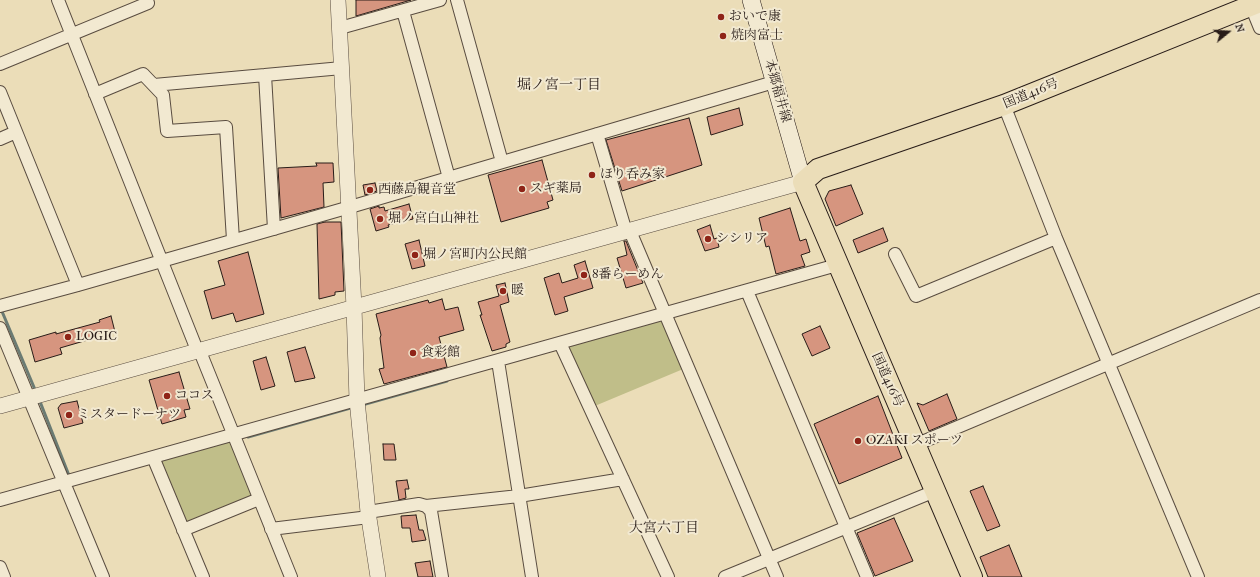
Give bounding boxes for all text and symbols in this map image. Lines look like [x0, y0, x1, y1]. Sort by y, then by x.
place label: おいで康 [729, 9, 781, 25]
marker: おいで康 [716, 12, 726, 22]
north arrow [1208, 12, 1248, 52]
text: N [1232, 22, 1247, 34]
place label: 焼肉富士 [731, 28, 783, 44]
marker: 焼肉富士 [718, 31, 728, 41]
street label: 本郷福井線 [761, 58, 793, 124]
street label: 国道416号 [1001, 76, 1061, 112]
district label: 堀ノ宮一丁目 [517, 78, 601, 94]
place label: ほり呑み家 [600, 167, 665, 183]
marker: ほり呑み家 [587, 170, 597, 180]
place label: スギ薬局 [530, 181, 582, 197]
place label: 西藤島観音堂 [378, 182, 456, 198]
marker: スギ薬局 [517, 184, 527, 194]
marker: 西藤島観音堂 [365, 185, 375, 195]
place label: 堀ノ宮白山神社 [388, 211, 479, 227]
marker: 堀ノ宮白山神社 [375, 214, 385, 224]
place label: シシリア [716, 231, 768, 247]
marker: シシリア [703, 234, 713, 244]
place label: 堀ノ宮町内公民館 [423, 247, 527, 263]
marker: 堀ノ宮町内公民館 [410, 250, 420, 260]
place label: 8番らーめん [592, 267, 664, 283]
marker: 8番らーめん [579, 270, 589, 280]
place label: 暖 [511, 283, 524, 299]
marker: 暖 [498, 286, 508, 296]
place label: LOGIC [76, 329, 117, 345]
marker: LOGIC [63, 332, 73, 342]
place label: 食彩館 [421, 345, 460, 361]
marker: 食彩館 [408, 348, 418, 358]
street label: 国道416号 [868, 350, 906, 410]
place label: ココス [175, 388, 214, 404]
marker: ココス [162, 391, 172, 401]
place label: ミスタードーナツ [77, 407, 181, 423]
marker: ミスタードーナツ [64, 410, 74, 420]
place label: OZAKI スポーツ [866, 433, 963, 449]
marker: OZAKI スポーツ [853, 436, 863, 446]
district label: 大宮六丁目 [629, 521, 699, 537]

